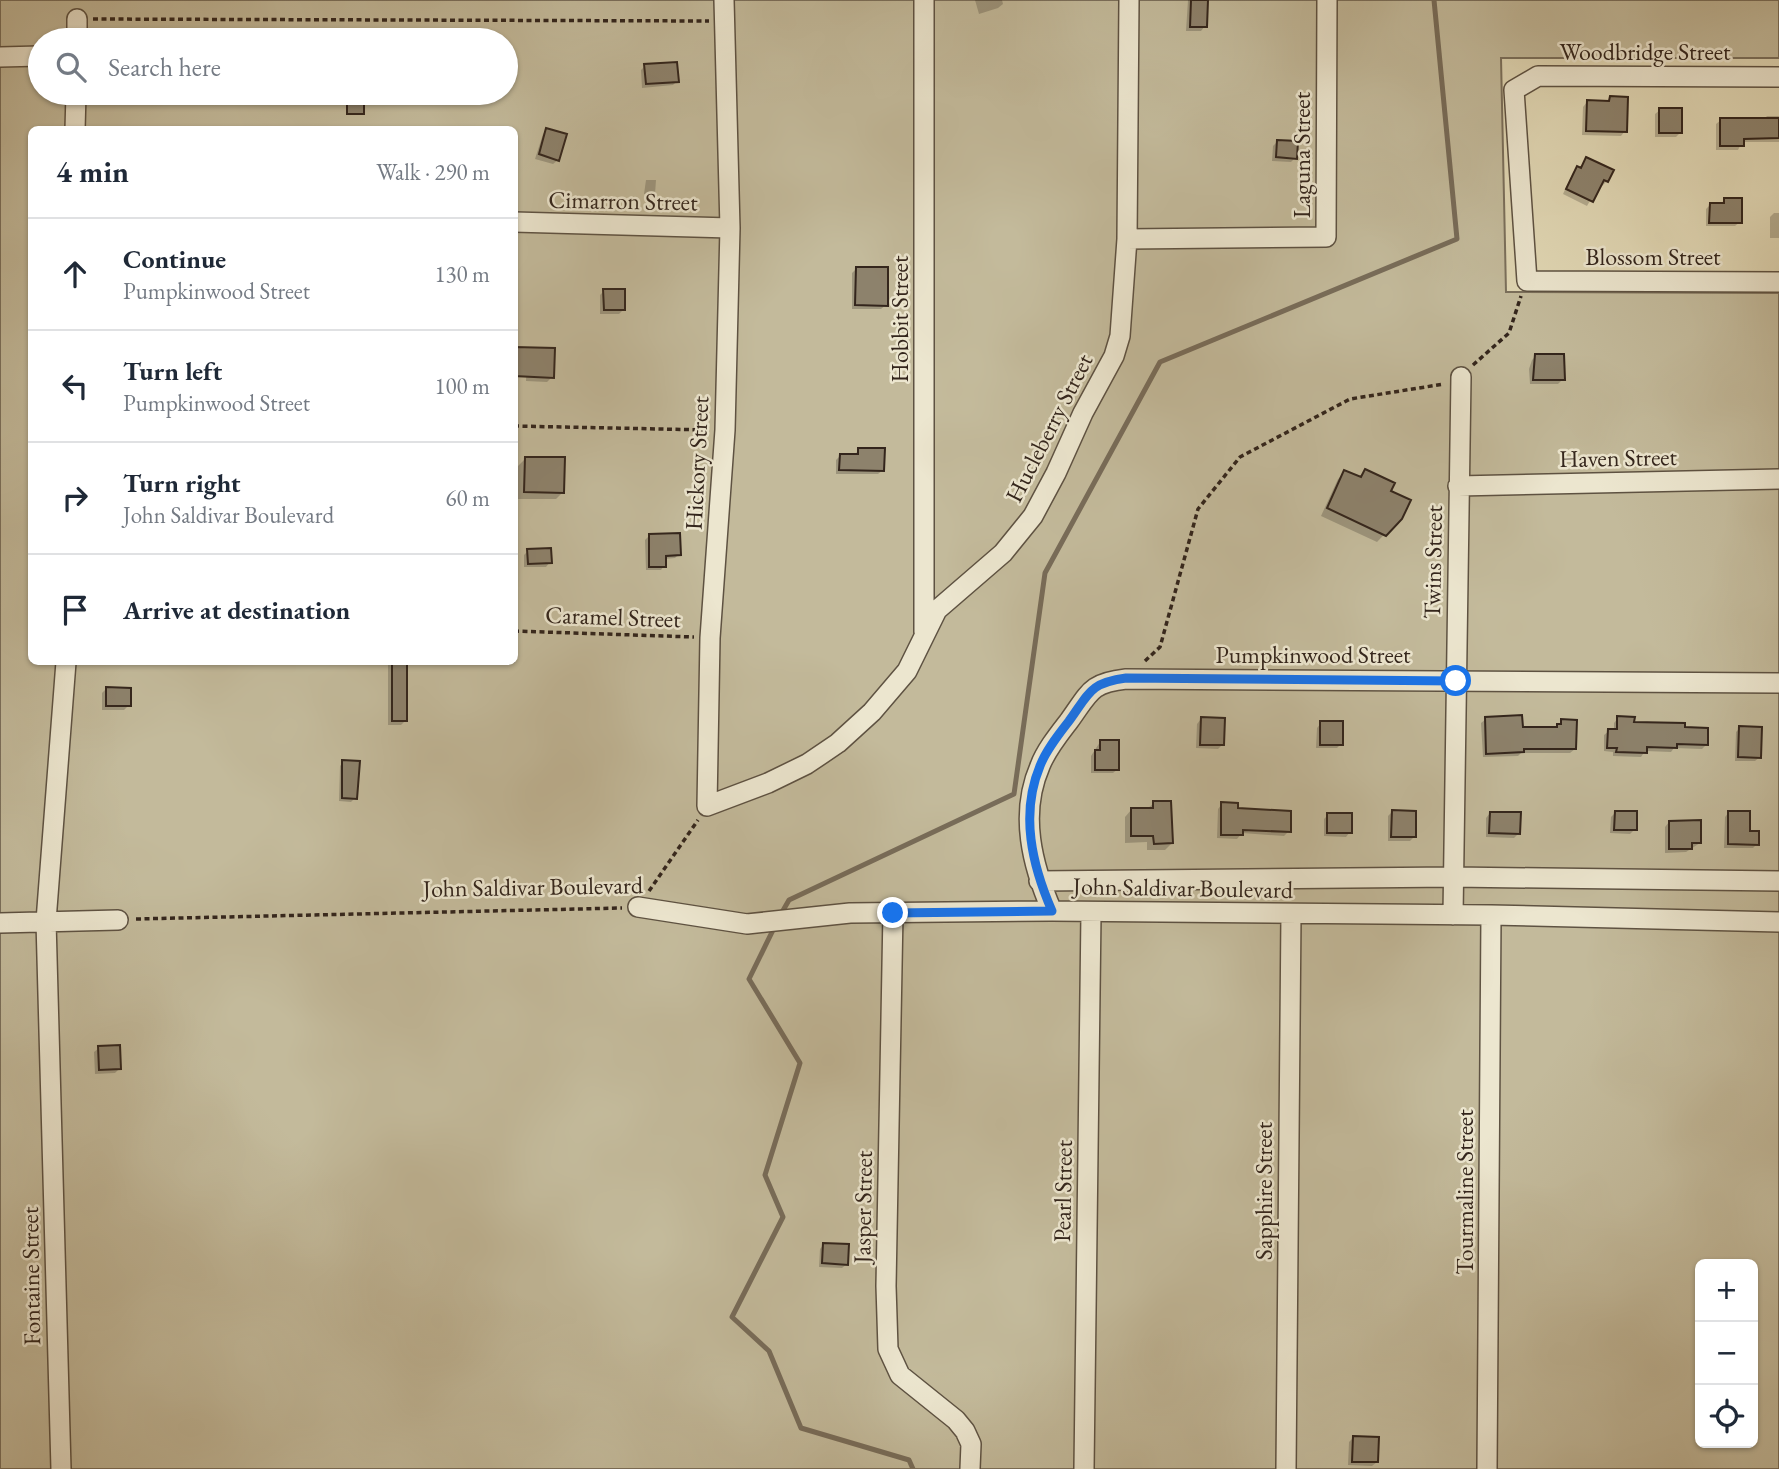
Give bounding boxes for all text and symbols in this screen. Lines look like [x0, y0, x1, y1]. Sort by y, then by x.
search box [28, 28, 518, 105]
street label: Woodbridge Street [1559, 36, 1731, 67]
icon: search [52, 48, 90, 86]
text: Search here [108, 50, 221, 84]
street label: Laguna Street [1286, 91, 1317, 218]
text: 4 min [56, 152, 129, 191]
text: Walk · 290 m [376, 157, 490, 187]
street label: Cimarron Street [548, 184, 698, 217]
street label: Blossom Street [1585, 241, 1721, 272]
text: Continue [123, 242, 226, 276]
icon: ahead [56, 255, 94, 293]
street label: Hobbit Street [884, 255, 915, 382]
text: 130 m [434, 259, 490, 289]
text: Pumpkinwood Street [123, 276, 310, 306]
street label: Hucleberry Street [998, 348, 1100, 507]
text: Turn left [123, 354, 222, 388]
icon: left [56, 367, 94, 405]
text: 100 m [434, 371, 490, 401]
text: Pumpkinwood Street [123, 388, 310, 418]
street label: Hickory Street [678, 395, 716, 531]
street label: Haven Street [1559, 441, 1678, 474]
text: Turn right [123, 466, 241, 500]
icon: right [56, 479, 94, 517]
text: 60 m [445, 483, 490, 513]
text: John Saldivar Boulevard [123, 500, 334, 530]
street label: Twins Street [1416, 504, 1449, 619]
icon: arrive [56, 591, 94, 629]
text: Arrive at destination [123, 593, 350, 627]
street label: Caramel Street [545, 599, 682, 634]
street label: Pumpkinwood Street [1215, 639, 1411, 670]
route start [1440, 665, 1471, 696]
street label: John Saldivar Boulevard [421, 869, 644, 904]
street label: John Saldivar Boulevard [1071, 870, 1294, 905]
route end [877, 897, 908, 928]
street label: Tourmaline Street [1449, 1109, 1480, 1275]
street label: Sapphire Street [1248, 1121, 1279, 1260]
street label: Pearl Street [1046, 1139, 1079, 1242]
street label: Jasper Street [846, 1150, 879, 1266]
street label: Fontaine Street [14, 1206, 47, 1346]
map controls [1695, 1259, 1758, 1448]
button: + [1695, 1259, 1758, 1322]
button: − [1695, 1322, 1758, 1385]
button: locate [1695, 1385, 1758, 1448]

